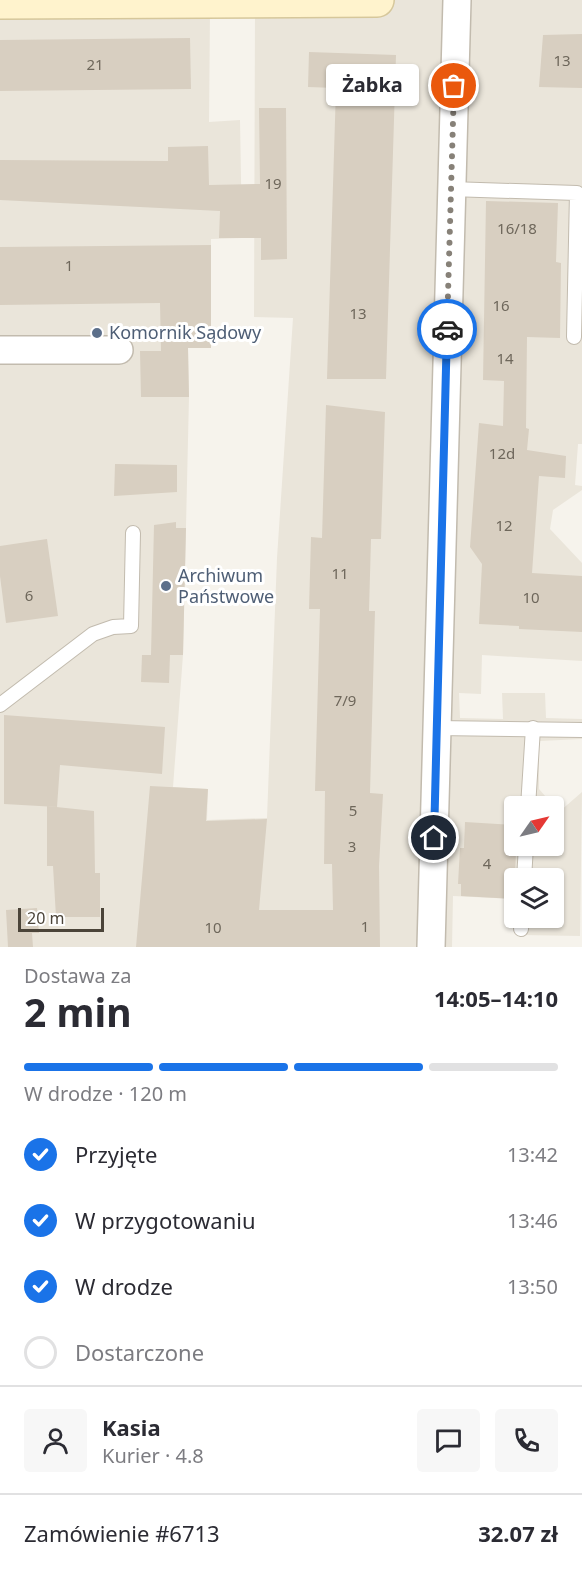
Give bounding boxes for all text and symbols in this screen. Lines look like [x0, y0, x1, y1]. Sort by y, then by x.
house number: 13 [553, 50, 571, 70]
house number: 21 [86, 54, 104, 74]
pin [428, 60, 479, 111]
callout: Żabka [325, 65, 418, 107]
icon: bag [437, 69, 470, 102]
text: Żabka [342, 71, 403, 98]
house number: 19 [264, 173, 282, 193]
house number: 16/18 [497, 218, 537, 238]
house number: 1 [65, 255, 73, 275]
house number: 16 [492, 295, 510, 315]
courier [417, 299, 477, 359]
house number: 13 [349, 303, 367, 323]
icon: car [431, 313, 464, 346]
place label: Komornik Sądowy [109, 320, 262, 344]
marker: Komornik Sądowy [90, 326, 104, 340]
house number: 14 [496, 348, 514, 368]
house number: 12d [489, 443, 515, 463]
house number: 12 [495, 515, 513, 535]
place label: Archiwum Państwowe [178, 563, 274, 608]
house number: 11 [331, 563, 349, 583]
marker: Archiwum Państwowe [159, 579, 173, 593]
house number: 6 [25, 585, 33, 605]
house number: 10 [522, 587, 540, 607]
house number: 7/9 [334, 690, 356, 710]
north arrow [504, 796, 564, 856]
map controls [504, 796, 564, 928]
house number: 5 [349, 800, 357, 820]
pin [408, 812, 459, 863]
icon: home [417, 821, 450, 854]
house number: 3 [348, 836, 356, 856]
house number: 4 [483, 853, 492, 873]
button: layers [504, 868, 564, 928]
scale bar [18, 905, 104, 932]
text: 20 m [27, 907, 64, 929]
house number: 1 [361, 916, 369, 936]
house number: 10 [204, 917, 222, 937]
text: Dostawa za [24, 962, 131, 989]
text: 14:05–14:10 [434, 983, 558, 1013]
text: 2 min [24, 985, 131, 1038]
text: W drodze · 120 m [24, 1080, 187, 1107]
icon: check [24, 1138, 57, 1171]
text: Przyjęte [75, 1139, 157, 1169]
text: 13:42 [507, 1141, 558, 1168]
icon: check [24, 1204, 57, 1237]
text: W przygotowaniu [75, 1205, 256, 1235]
text: 13:46 [507, 1207, 558, 1234]
icon: check [24, 1270, 57, 1303]
text: W drodze [75, 1271, 173, 1301]
text: 13:50 [507, 1273, 558, 1300]
text: Dostarczone [75, 1337, 204, 1367]
button: person [24, 1409, 87, 1472]
button: chat [417, 1409, 480, 1472]
button: phone [495, 1409, 558, 1472]
text: Kasia [102, 1412, 161, 1442]
text: Kurier · 4.8 [102, 1442, 204, 1469]
text: Zamówienie #6713 [24, 1518, 220, 1548]
text: 32.07 zł [478, 1518, 558, 1548]

